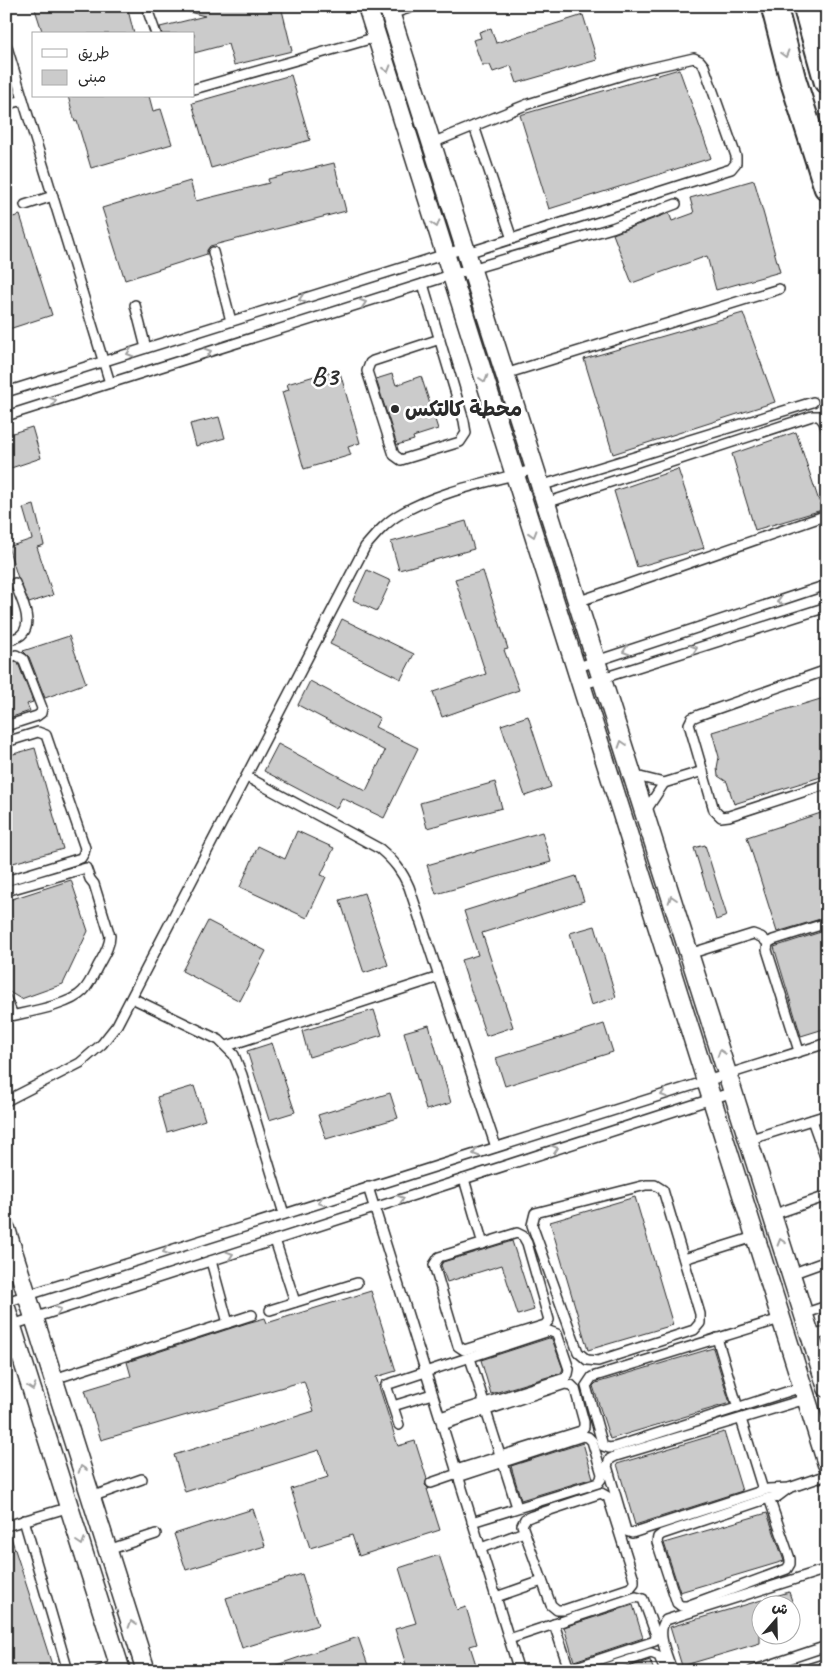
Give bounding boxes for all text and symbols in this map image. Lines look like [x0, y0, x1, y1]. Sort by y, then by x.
legend [32, 32, 195, 98]
text: طريق [78, 44, 110, 63]
one-way arrow [780, 49, 790, 57]
one-way arrow [381, 65, 391, 73]
text: مبنى [78, 68, 106, 87]
one-way arrow [430, 220, 440, 228]
one-way arrow [298, 293, 306, 303]
one-way arrow [358, 299, 366, 309]
one-way arrow [203, 347, 211, 357]
one-way arrow [126, 348, 135, 358]
district label: B3 [311, 360, 340, 393]
one-way arrow [479, 375, 489, 383]
one-way arrow [48, 396, 56, 406]
place label: محطة كالتكس [405, 396, 522, 422]
marker: محطة كالتكس [389, 403, 401, 415]
one-way arrow [528, 530, 538, 538]
one-way arrow [777, 595, 785, 605]
one-way arrow [689, 645, 697, 655]
one-way arrow [622, 646, 631, 656]
one-way arrow [618, 740, 628, 748]
one-way arrow [667, 895, 677, 903]
one-way arrow [717, 1050, 727, 1058]
one-way arrow [661, 1088, 669, 1098]
one-way arrow [551, 1145, 559, 1155]
one-way arrow [472, 1148, 481, 1158]
one-way arrow [396, 1195, 404, 1205]
one-way arrow [317, 1196, 326, 1206]
one-way arrow [776, 1238, 786, 1246]
one-way arrow [162, 1245, 171, 1255]
one-way arrow [225, 1250, 233, 1260]
one-way arrow [54, 1306, 62, 1316]
one-way arrow [26, 1383, 36, 1391]
one-way arrow [78, 1466, 88, 1474]
one-way arrow [75, 1538, 85, 1546]
north arrow [750, 1594, 800, 1644]
text: ش [770, 1598, 790, 1619]
one-way arrow [127, 1621, 137, 1629]

